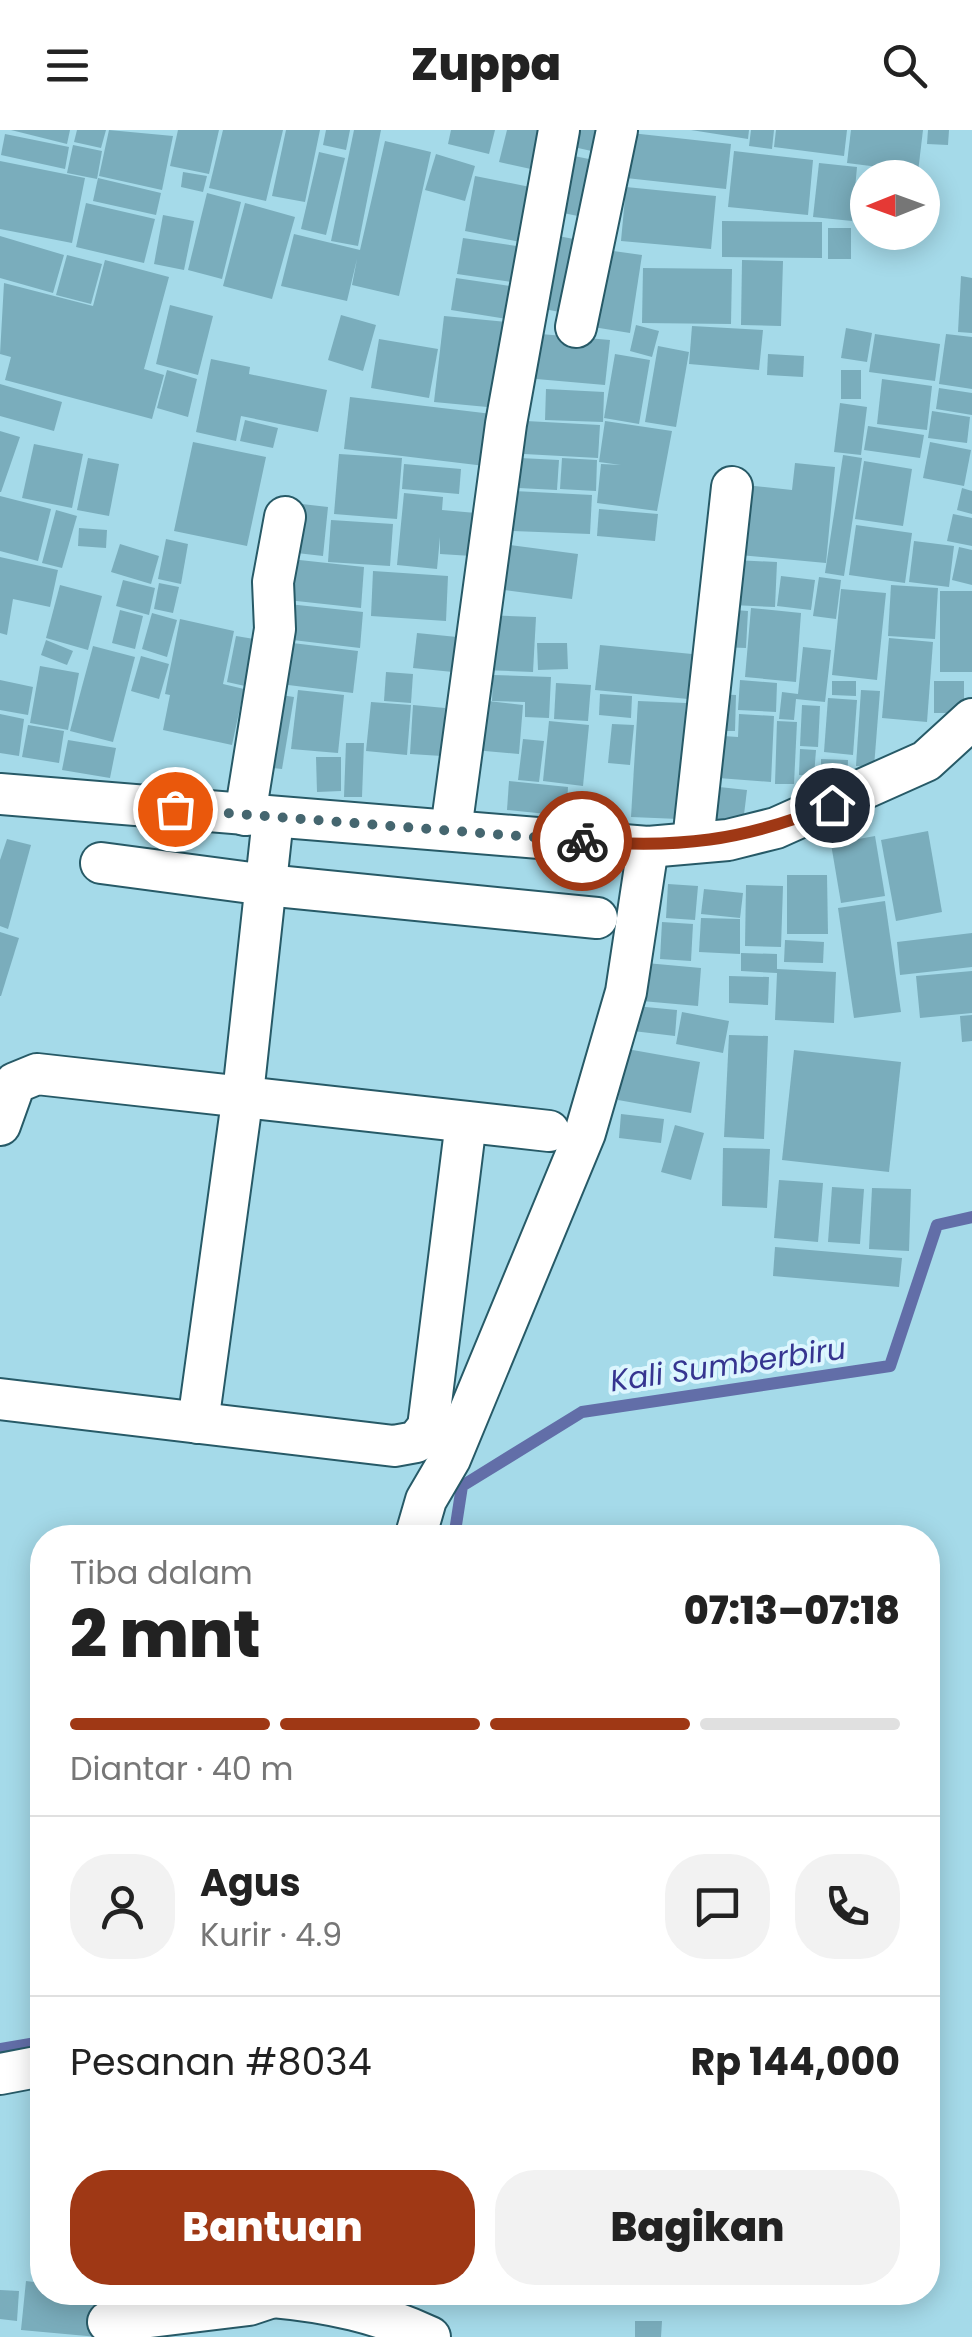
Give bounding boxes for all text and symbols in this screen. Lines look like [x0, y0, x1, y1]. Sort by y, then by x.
text: Zuppa [411, 33, 561, 96]
icon: menu [40, 38, 95, 93]
icon: search [877, 38, 932, 93]
north arrow [850, 160, 940, 250]
map controls [850, 160, 940, 250]
pin [790, 763, 875, 848]
pin [133, 767, 218, 852]
icon: home [805, 778, 860, 833]
icon: bag [148, 782, 203, 837]
courier [532, 791, 632, 891]
icon: bike [555, 814, 610, 869]
water label: Kali Sumberbiru [607, 1327, 849, 1402]
text: Tiba dalam [70, 1550, 253, 1595]
text: 07:13–07:18 [684, 1584, 900, 1637]
text: 2 mnt [70, 1589, 261, 1680]
text: Diantar · 40 m [70, 1746, 293, 1791]
button: person [70, 1854, 175, 1959]
button: chat [665, 1854, 770, 1959]
button: phone [795, 1854, 900, 1959]
text: Agus [200, 1856, 301, 1909]
text: Kurir · 4.9 [200, 1912, 342, 1957]
text: Pesanan #8034 [70, 2035, 372, 2088]
text: Rp 144,000 [690, 2035, 900, 2088]
button: Bantuan [70, 2170, 475, 2285]
button: Bagikan [495, 2170, 900, 2285]

